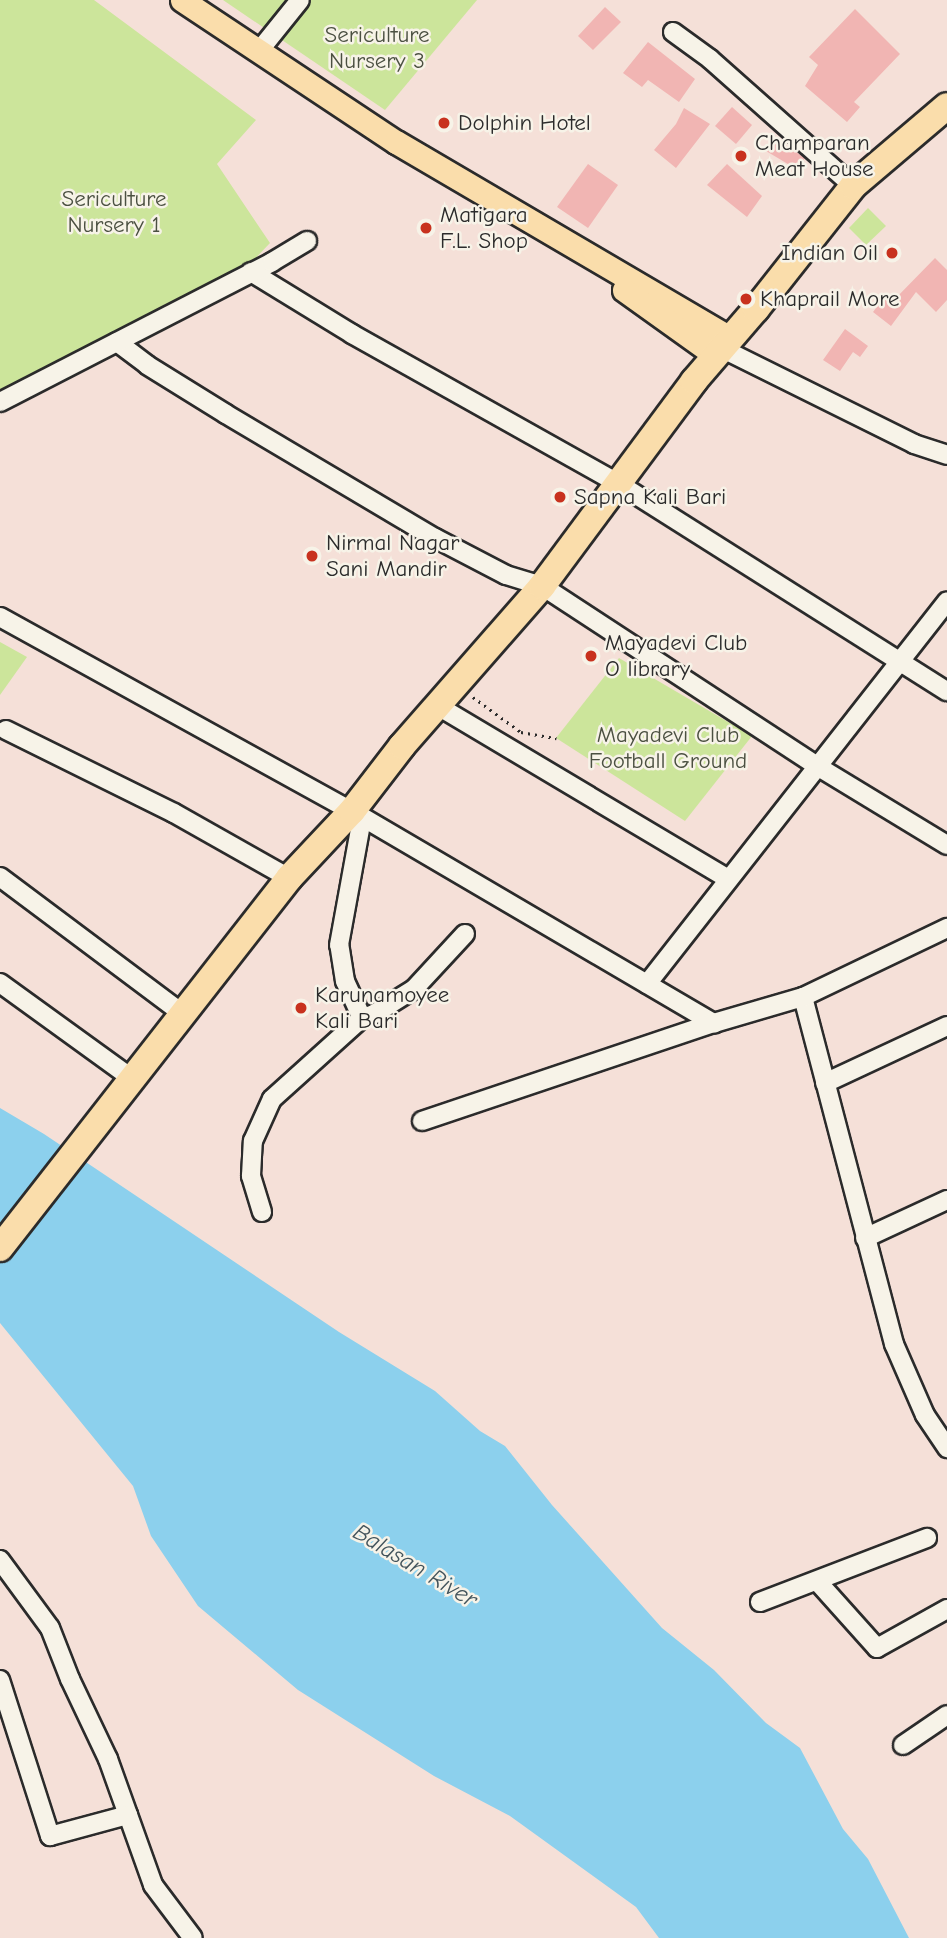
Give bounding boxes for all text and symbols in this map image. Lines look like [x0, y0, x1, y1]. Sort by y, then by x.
park label: Sericulture Nursery 3 [325, 21, 429, 75]
place label: Dolphin Hotel [458, 109, 591, 137]
marker: Dolphin Hotel [436, 115, 452, 131]
place label: Champaran Meat House [755, 129, 873, 183]
marker: Champaran Meat House [733, 148, 749, 164]
park label: Sericulture Nursery 1 [62, 185, 166, 239]
place label: Matigara F.L. Shop [440, 201, 528, 255]
marker: Matigara F.L. Shop [418, 220, 434, 236]
place label: Indian Oil [782, 239, 878, 267]
marker: Indian Oil [884, 245, 900, 261]
place label: Khaprail More [760, 285, 899, 313]
marker: Khaprail More [738, 291, 754, 307]
place label: Sapna Kali Bari [574, 483, 726, 511]
marker: Sapna Kali Bari [552, 489, 568, 505]
place label: Nirmal Nagar Sani Mandir [326, 529, 459, 583]
marker: Nirmal Nagar Sani Mandir [304, 548, 320, 564]
place label: Mayadevi Club O library [605, 629, 747, 683]
marker: Mayadevi Club O library [583, 648, 599, 664]
park label: Mayadevi Club Football Ground [589, 721, 747, 775]
place label: Karunamoyee Kali Bari [315, 981, 449, 1035]
marker: Karunamoyee Kali Bari [293, 1000, 309, 1016]
water label: Balasan River [348, 1518, 482, 1614]

